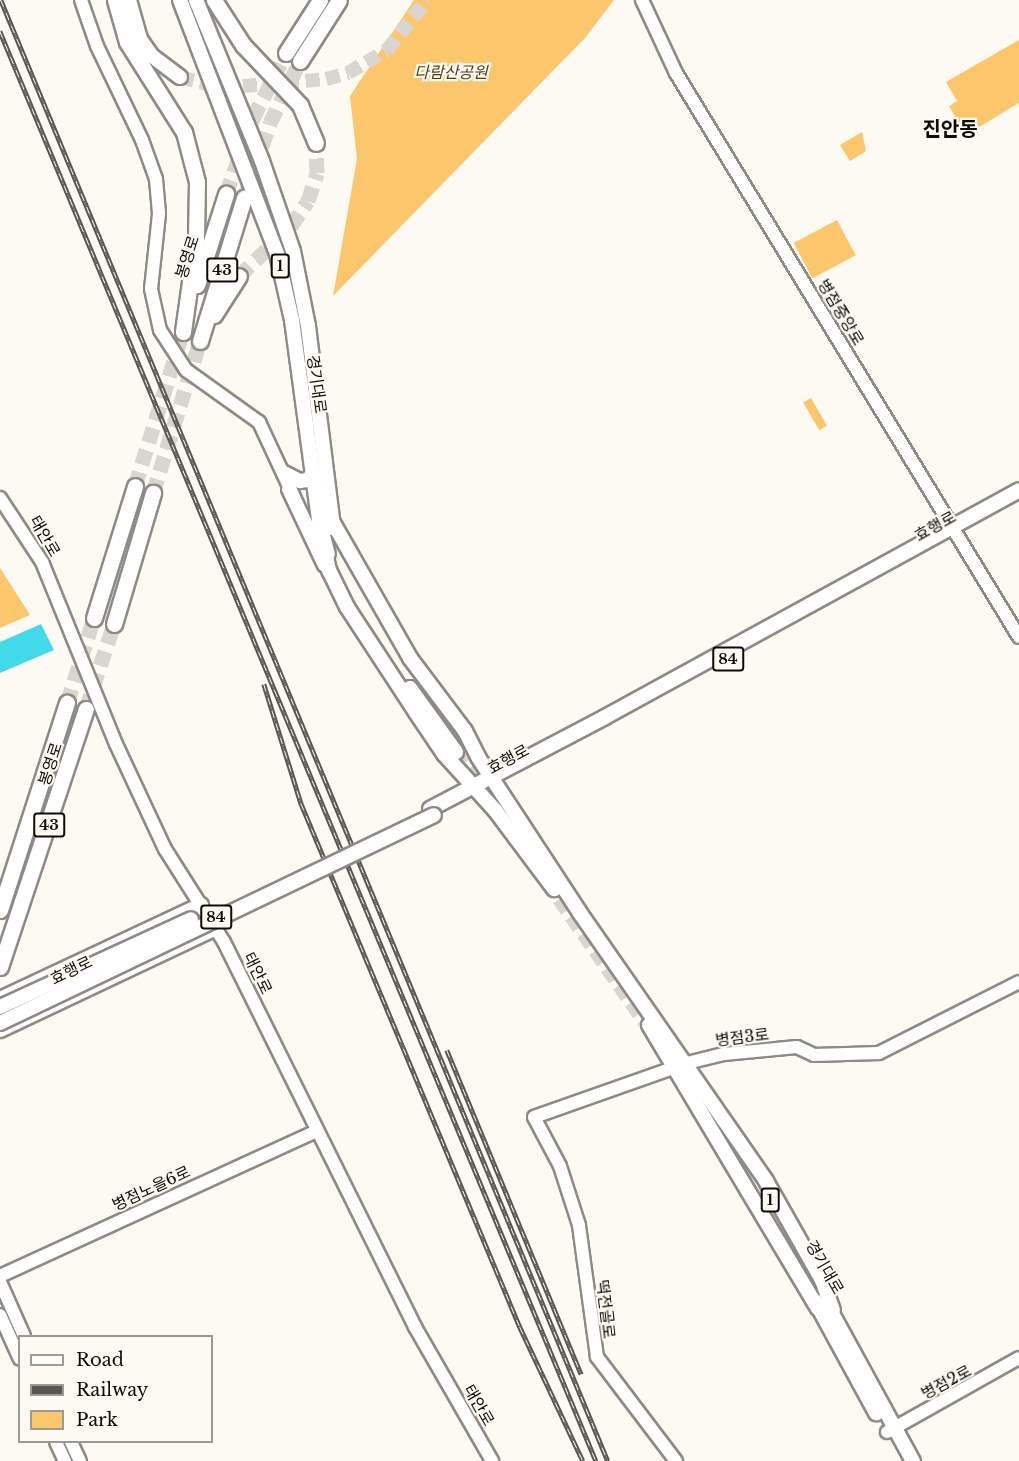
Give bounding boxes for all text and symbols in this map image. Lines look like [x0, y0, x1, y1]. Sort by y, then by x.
park label: 다람산공원 [414, 62, 488, 82]
district label: 진안동 [922, 117, 978, 141]
street label: 봉영로 [171, 233, 203, 281]
road number: 1 [270, 254, 290, 278]
road number: 43 [206, 258, 238, 282]
street label: 병점중앙로 [814, 276, 868, 348]
street label: 경기대로 [303, 354, 331, 414]
street label: 효행로 [911, 507, 959, 545]
street label: 태안로 [26, 512, 64, 560]
road number: 84 [712, 647, 744, 671]
street label: 봉영로 [34, 740, 66, 788]
street label: 효행로 [484, 740, 532, 778]
road number: 43 [32, 813, 66, 837]
road number: 84 [200, 905, 232, 929]
street label: 태안로 [240, 949, 276, 997]
street label: 효행로 [47, 952, 95, 988]
street label: 병점3로 [714, 1024, 770, 1050]
street label: 병점노을6로 [109, 1162, 193, 1214]
road number: 1 [760, 1188, 780, 1212]
street label: 경기대로 [802, 1237, 848, 1297]
street label: 떡전골로 [593, 1279, 619, 1339]
legend [18, 1335, 213, 1443]
text: Road [76, 1349, 124, 1371]
street label: 병점2로 [918, 1361, 974, 1403]
text: Railway [76, 1379, 148, 1401]
street label: 태안로 [460, 1381, 498, 1429]
text: Park [76, 1409, 118, 1431]

